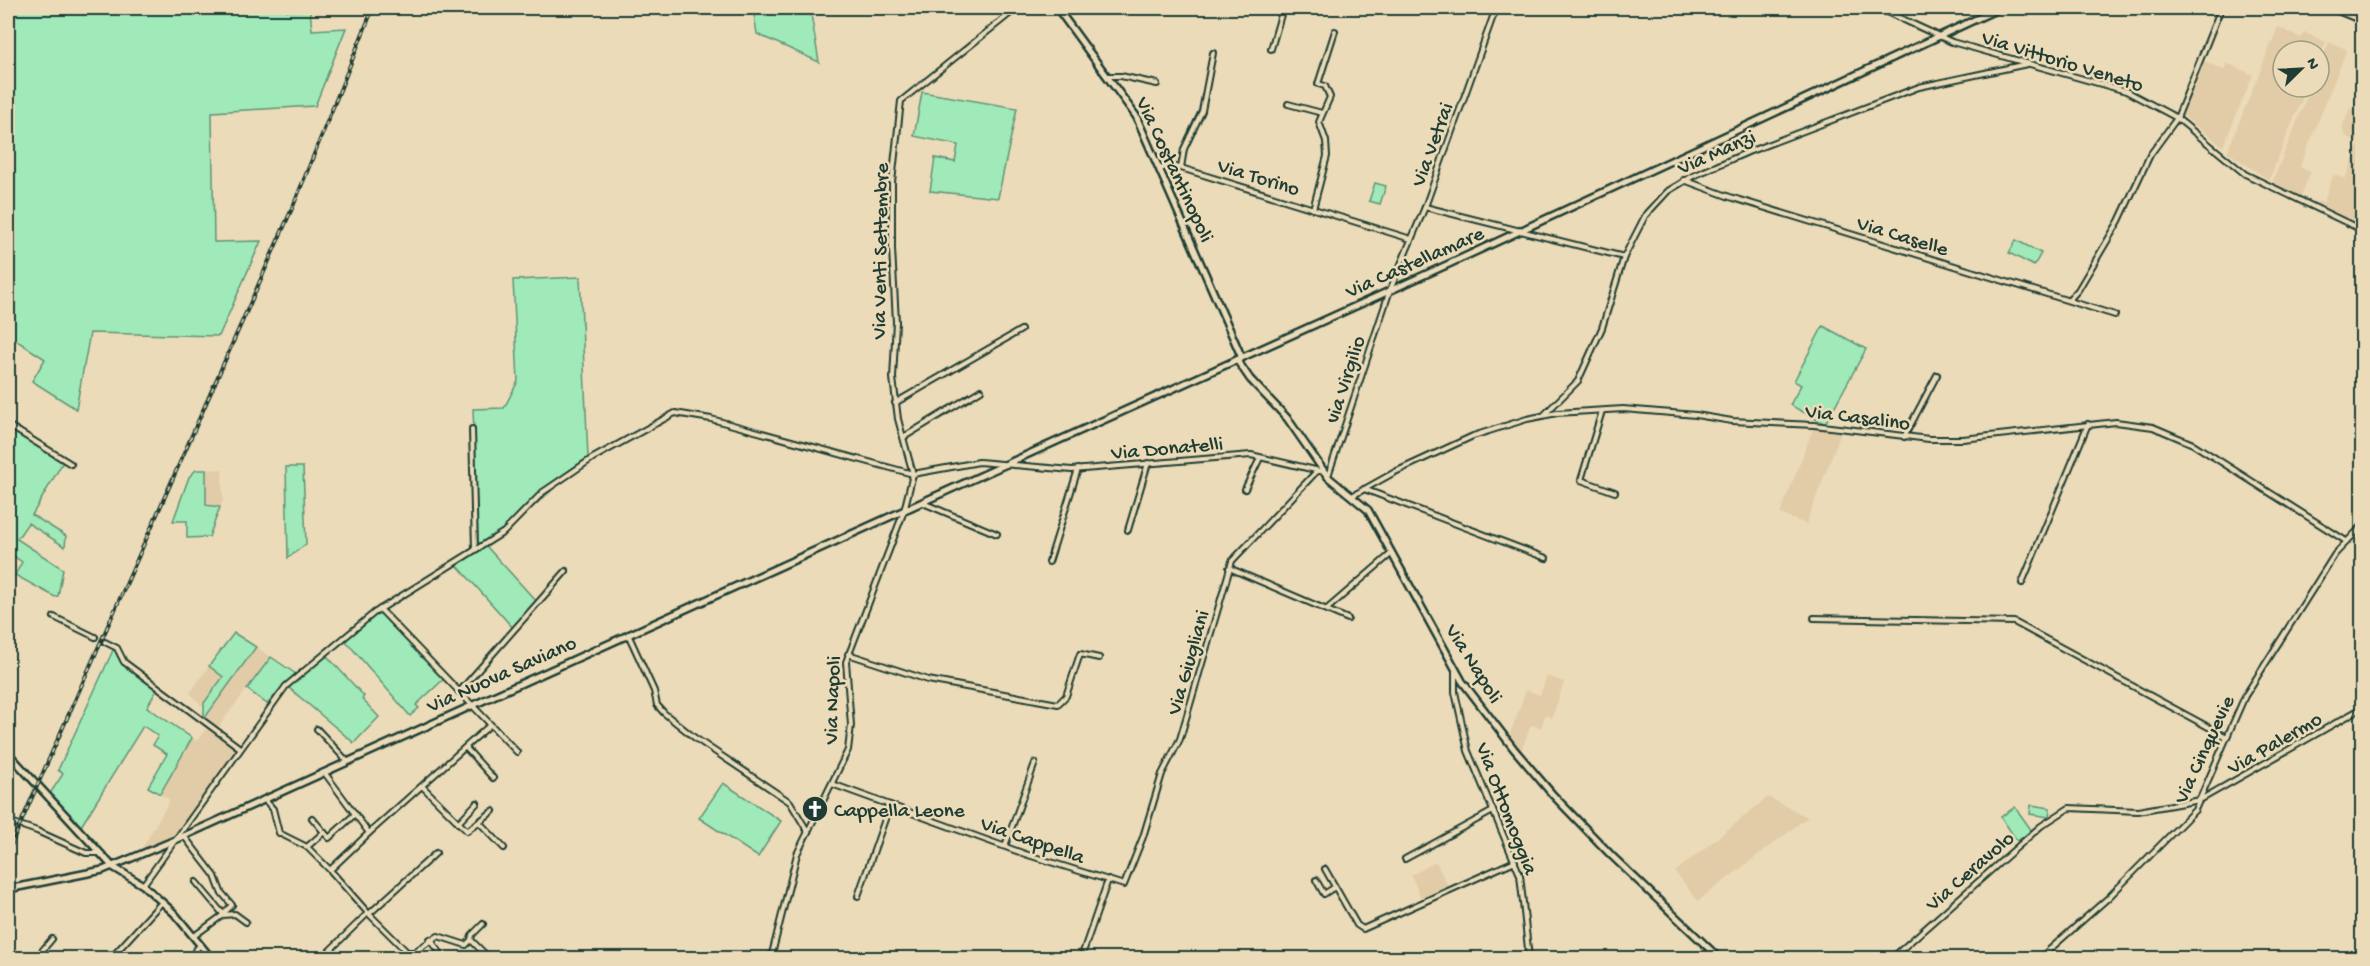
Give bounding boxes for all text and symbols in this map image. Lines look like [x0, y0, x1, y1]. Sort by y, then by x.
street label: Via Vittorio Veneto [1977, 27, 2146, 100]
north arrow [2271, 39, 2331, 99]
text: N [2301, 56, 2323, 73]
street label: Via Costantinopoli [1128, 93, 1217, 247]
street label: Via Vetrai [1407, 100, 1461, 192]
street label: Via Manzi [1674, 126, 1760, 183]
street label: Via Torino [1213, 155, 1302, 204]
street label: Via Venti Settembre [868, 162, 897, 340]
street label: Via Caselle [1852, 212, 1952, 264]
street label: Via Castellamare [1341, 222, 1490, 306]
street label: via Virgilio [1321, 333, 1373, 427]
street label: Via Casalino [1803, 401, 1911, 438]
street label: Via Donatelli [1109, 433, 1224, 468]
street label: Via Giugliani [1163, 608, 1217, 719]
street label: Via Napoli [1437, 620, 1506, 709]
street label: Via Nuova Saviano [423, 632, 581, 721]
street label: Via Napoli [820, 655, 849, 746]
street label: Via Cinquevie [2170, 691, 2243, 810]
street label: Via Palermo [2223, 708, 2327, 783]
street label: Via Ottomoggia [1468, 739, 1542, 880]
church icon: Cappella Leone [800, 794, 830, 824]
place label: Cappella Leone [834, 800, 966, 825]
street label: Via Cappella [976, 813, 1088, 872]
street label: Via Ceravolo [1921, 827, 2021, 919]

